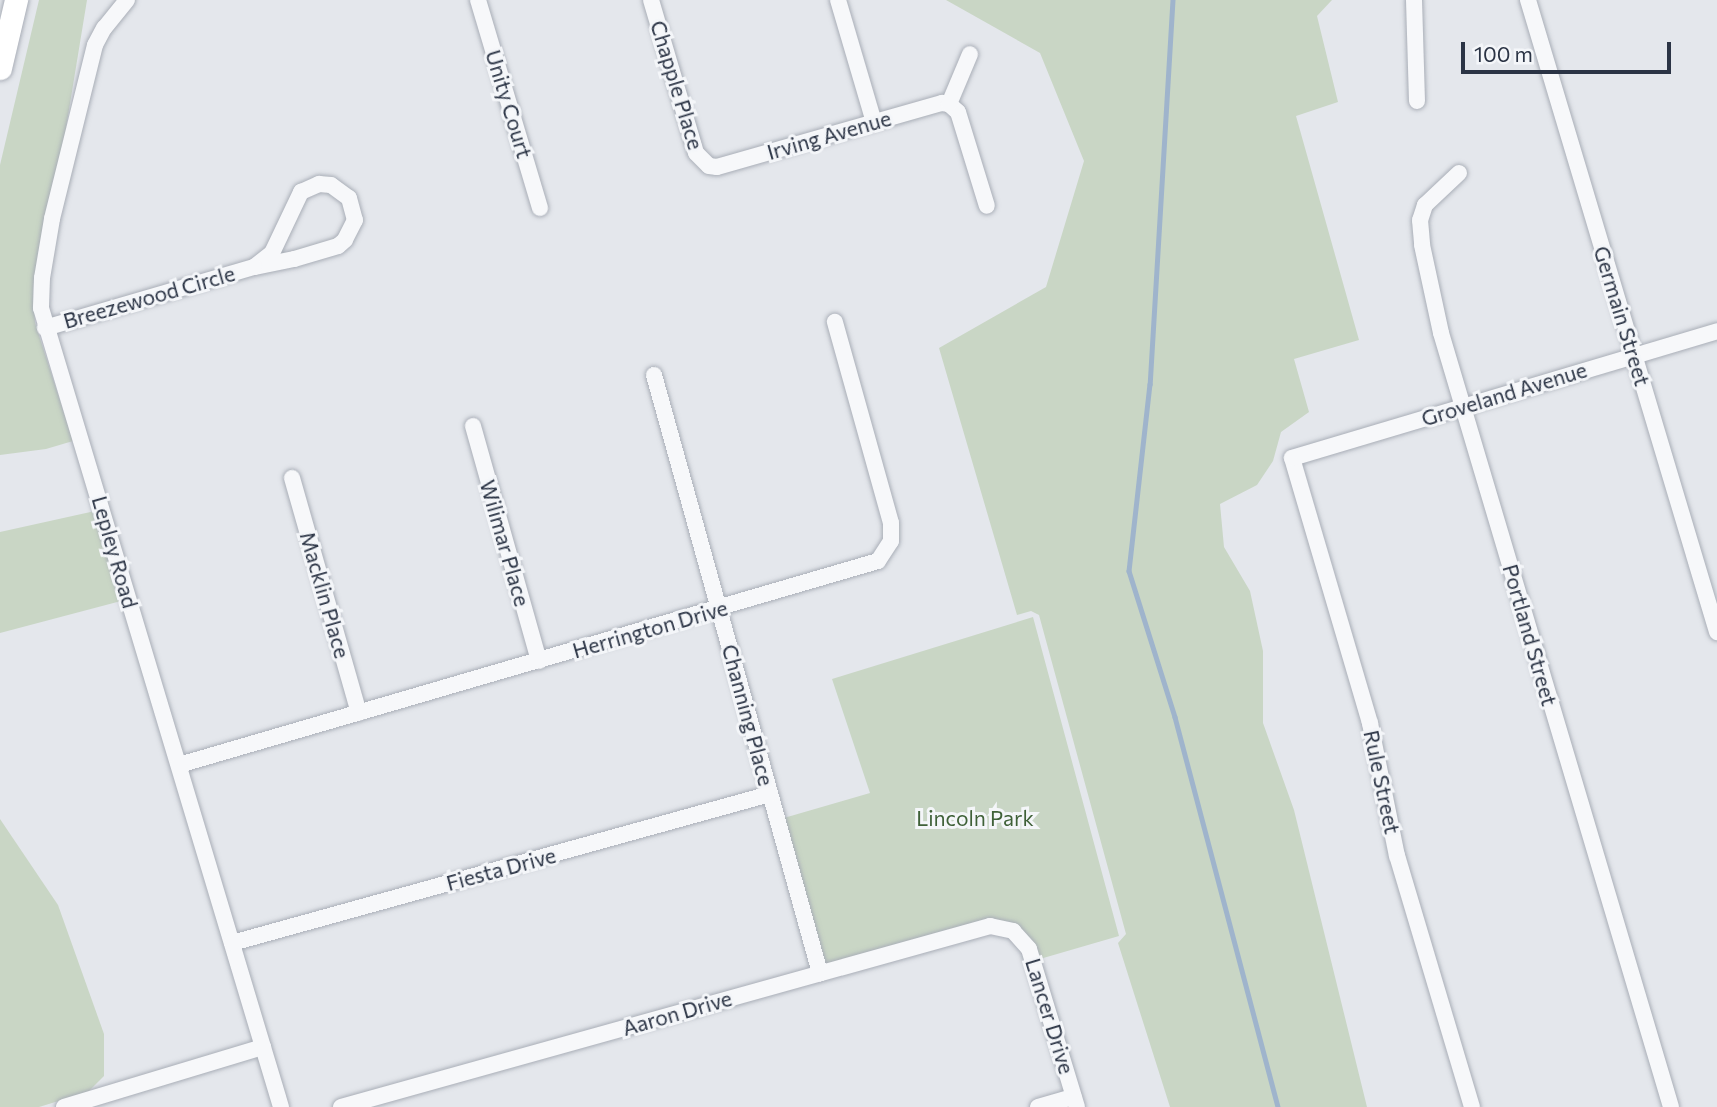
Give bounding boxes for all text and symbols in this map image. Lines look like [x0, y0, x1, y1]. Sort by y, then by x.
street label: Chapple Place [645, 17, 709, 153]
scale bar [1465, 28, 1675, 72]
text: 100 m [1474, 41, 1533, 66]
street label: Unity Court [481, 47, 537, 161]
street label: Irving Avenue [764, 105, 894, 165]
street label: Germain Street [1589, 243, 1655, 389]
street label: Breezewood Circle [60, 260, 238, 334]
street label: Groveland Avenue [1418, 357, 1590, 431]
street label: Wilimar Place [475, 477, 535, 609]
street label: Lepley Road [87, 493, 143, 611]
street label: Macklin Place [295, 529, 355, 661]
street label: Portland Street [1498, 561, 1562, 709]
street label: Herrington Drive [570, 595, 730, 663]
street label: Channing Place [717, 642, 779, 788]
street label: Rule Street [1359, 728, 1405, 836]
park label: Lincoln Park [916, 805, 1034, 831]
street label: Fiesta Drive [443, 842, 559, 896]
street label: Lancer Drive [1020, 955, 1080, 1077]
street label: Aaron Drive [619, 985, 735, 1041]

